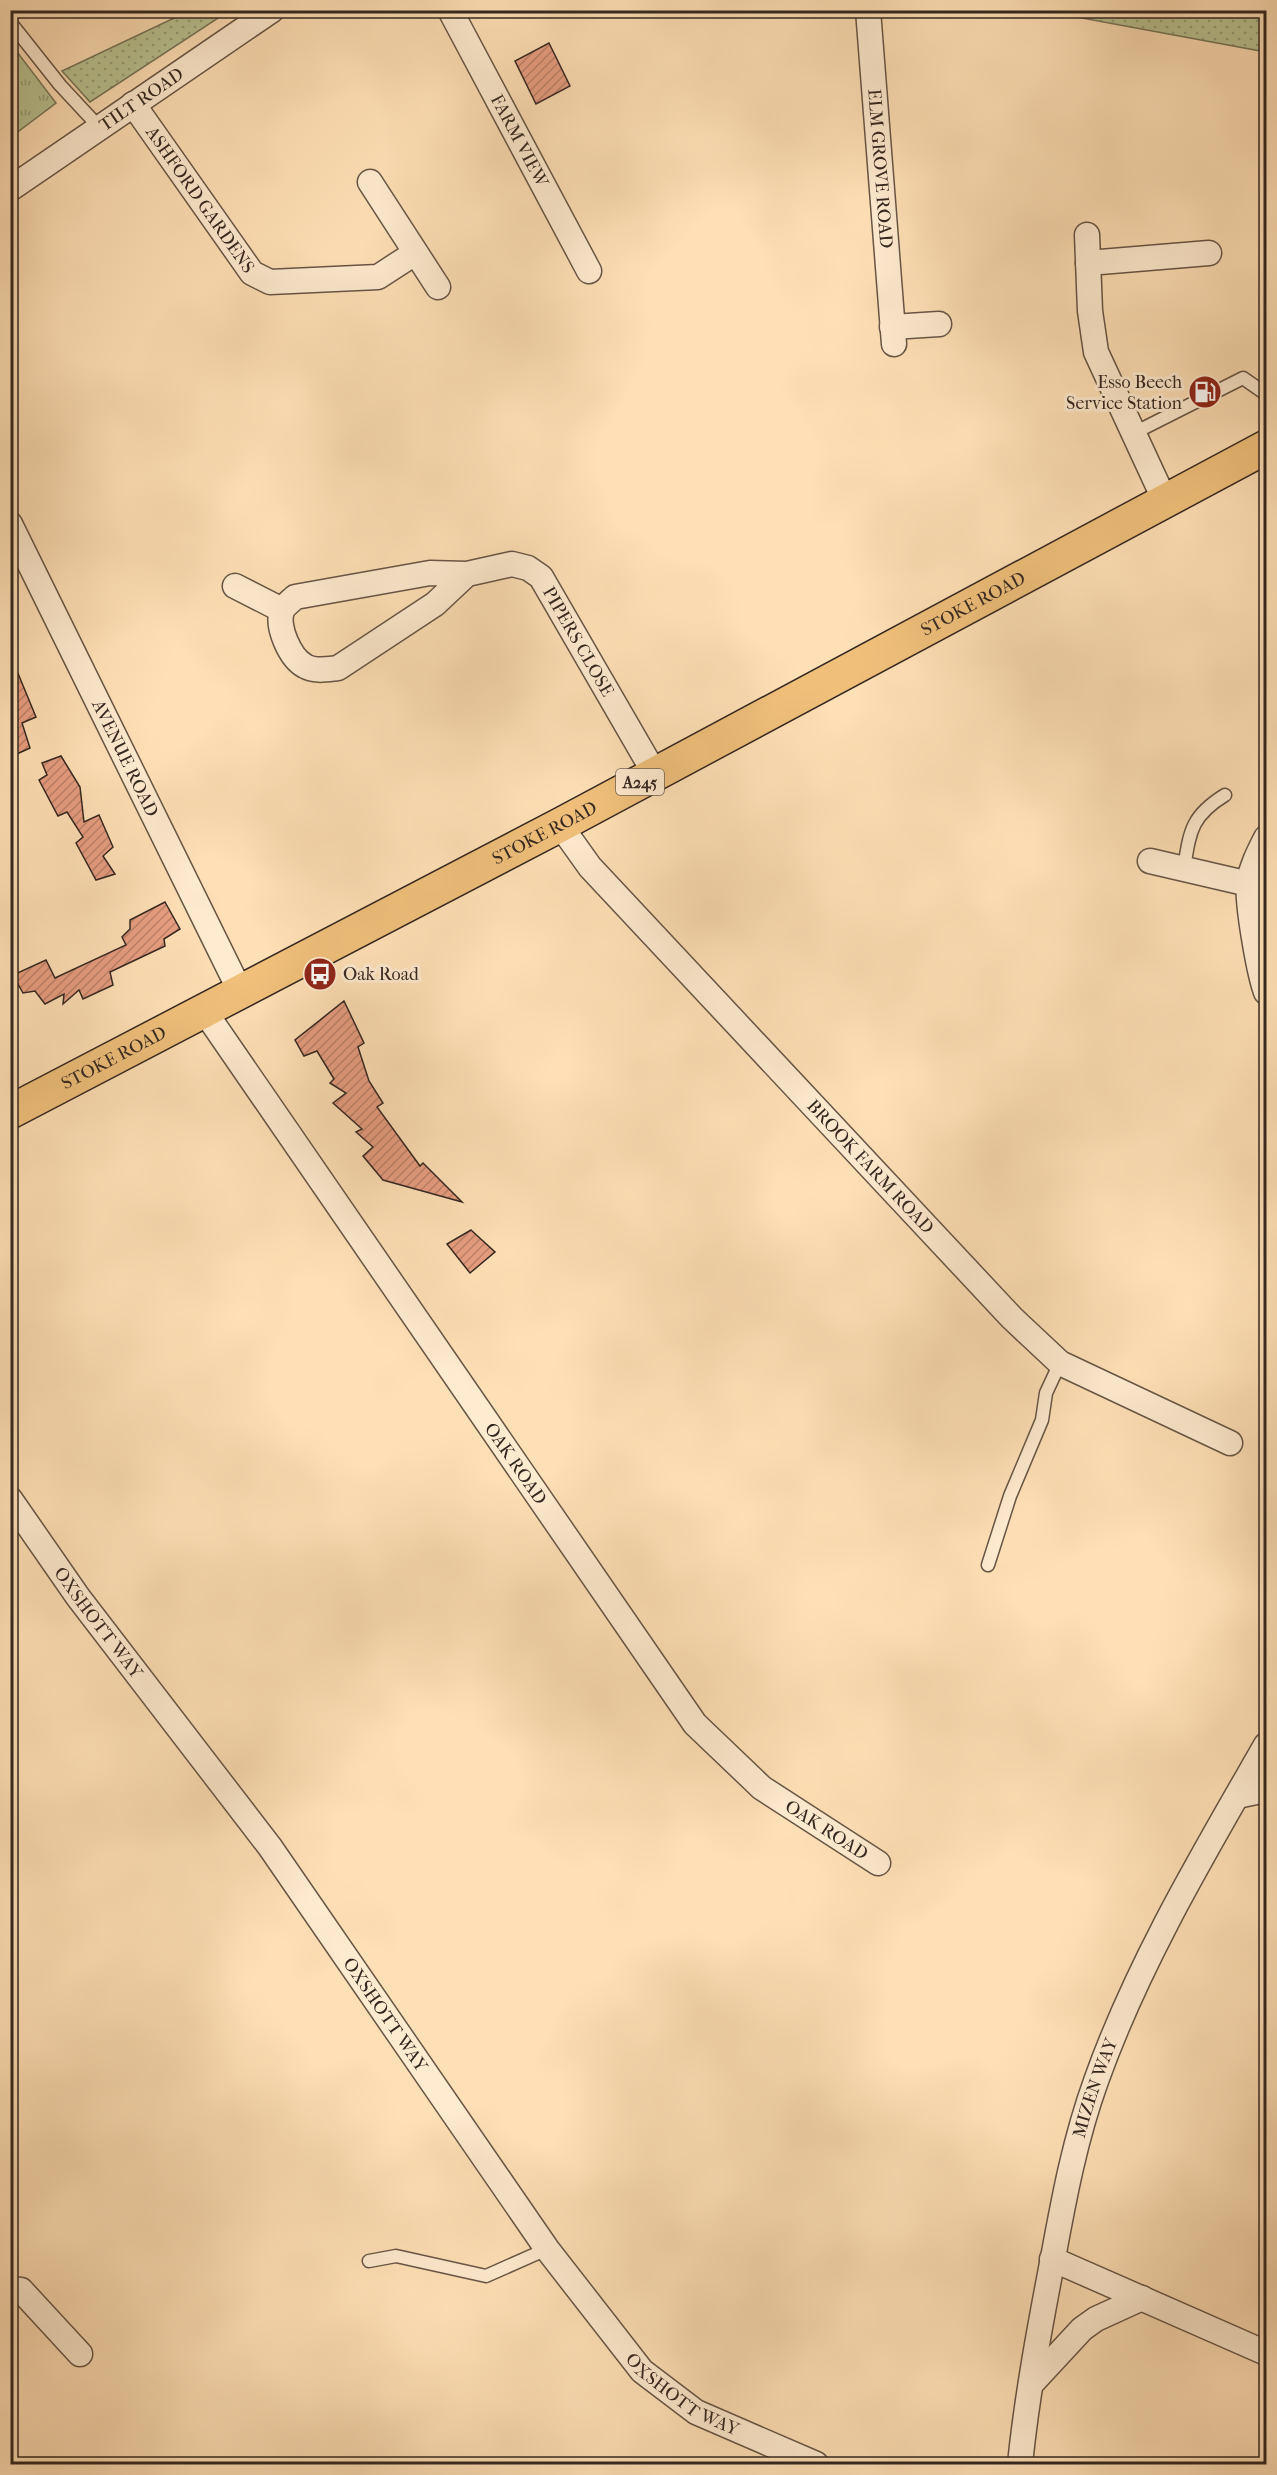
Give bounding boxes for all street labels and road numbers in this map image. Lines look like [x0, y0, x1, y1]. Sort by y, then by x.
street label: TILT ROAD [95, 63, 187, 135]
street label: ELM GROVE ROAD [864, 88, 897, 249]
street label: FARM VIEW [486, 91, 553, 192]
street label: ASHFORD GARDENS [141, 121, 259, 277]
street label: STOKE ROAD [917, 567, 1029, 640]
street label: PIPERS CLOSE [538, 583, 618, 700]
street label: AVENUE ROAD [87, 695, 163, 820]
road number: A245 [616, 769, 664, 795]
street label: STOKE ROAD [489, 797, 600, 869]
street label: STOKE ROAD [58, 1022, 170, 1094]
street label: BROOK FARM ROAD [803, 1095, 938, 1238]
street label: OAK ROAD [480, 1419, 551, 1508]
street label: OXSHOTT WAY [50, 1563, 147, 1683]
street label: OAK ROAD [781, 1795, 872, 1864]
street label: OXSHOTT WAY [339, 1953, 433, 2076]
street label: MIZEN WAY [1068, 2034, 1122, 2140]
street label: OXSHOTT WAY [621, 2349, 743, 2440]

